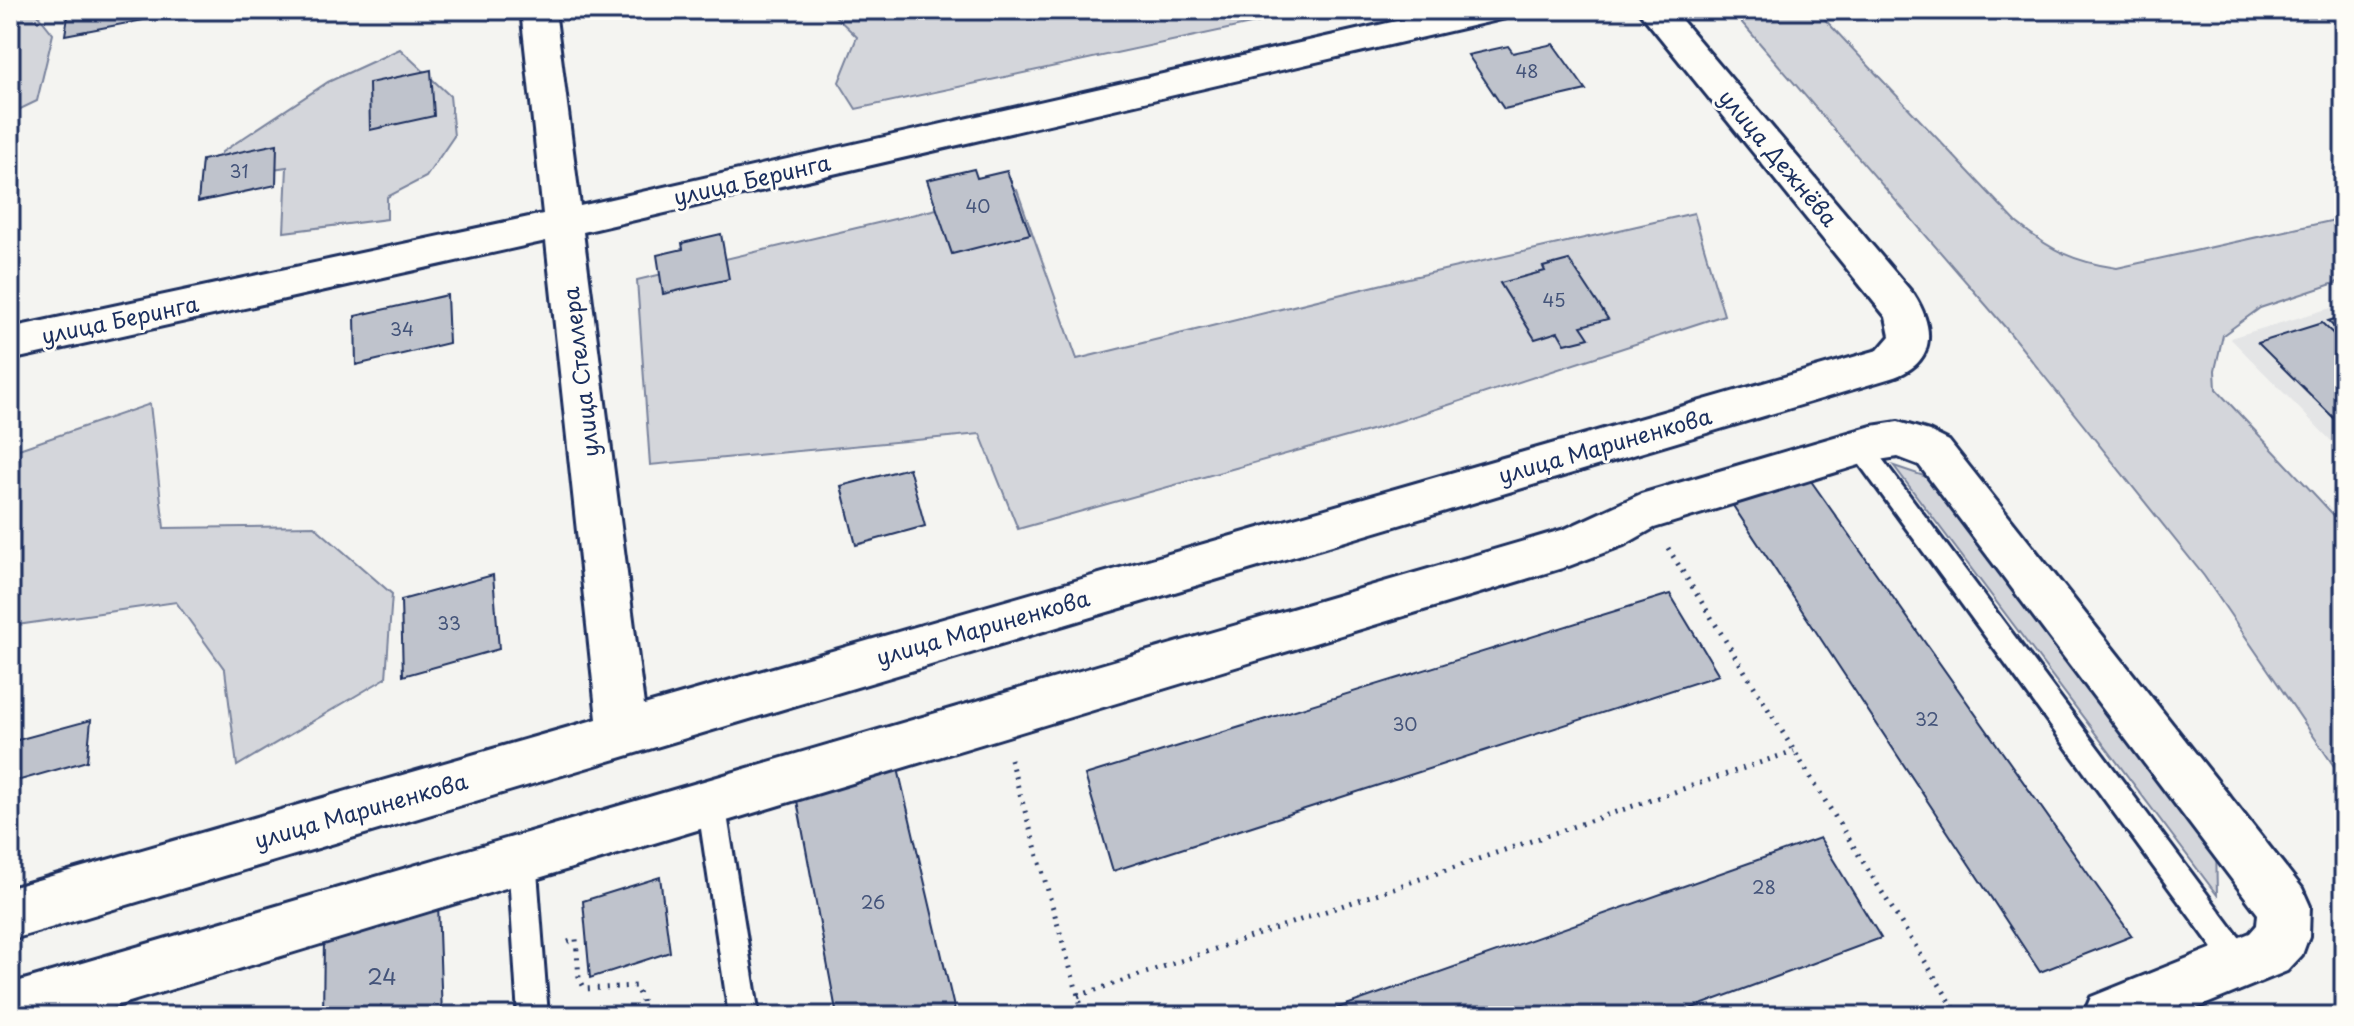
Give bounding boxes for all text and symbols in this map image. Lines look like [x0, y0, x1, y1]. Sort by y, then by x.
house number: 48 [1515, 57, 1539, 84]
street label: улица Дежнёва [1712, 81, 1847, 233]
street label: улица Беринга [670, 144, 834, 213]
house number: 31 [230, 157, 248, 184]
house number: 40 [965, 192, 991, 219]
street label: улица Стеллера [553, 285, 606, 459]
street label: улица Беринга [38, 286, 202, 351]
house number: 45 [1543, 286, 1566, 313]
house number: 34 [390, 315, 414, 342]
street label: улица Мариненкова [1494, 398, 1715, 491]
street label: улица Мариненкова [872, 580, 1093, 673]
house number: 33 [437, 609, 461, 636]
house number: 32 [1915, 705, 1939, 732]
house number: 30 [1392, 710, 1418, 737]
street label: улица Мариненкова [250, 763, 471, 856]
house number: 28 [1752, 873, 1776, 900]
house number: 26 [861, 888, 885, 915]
house number: 24 [367, 959, 397, 992]

